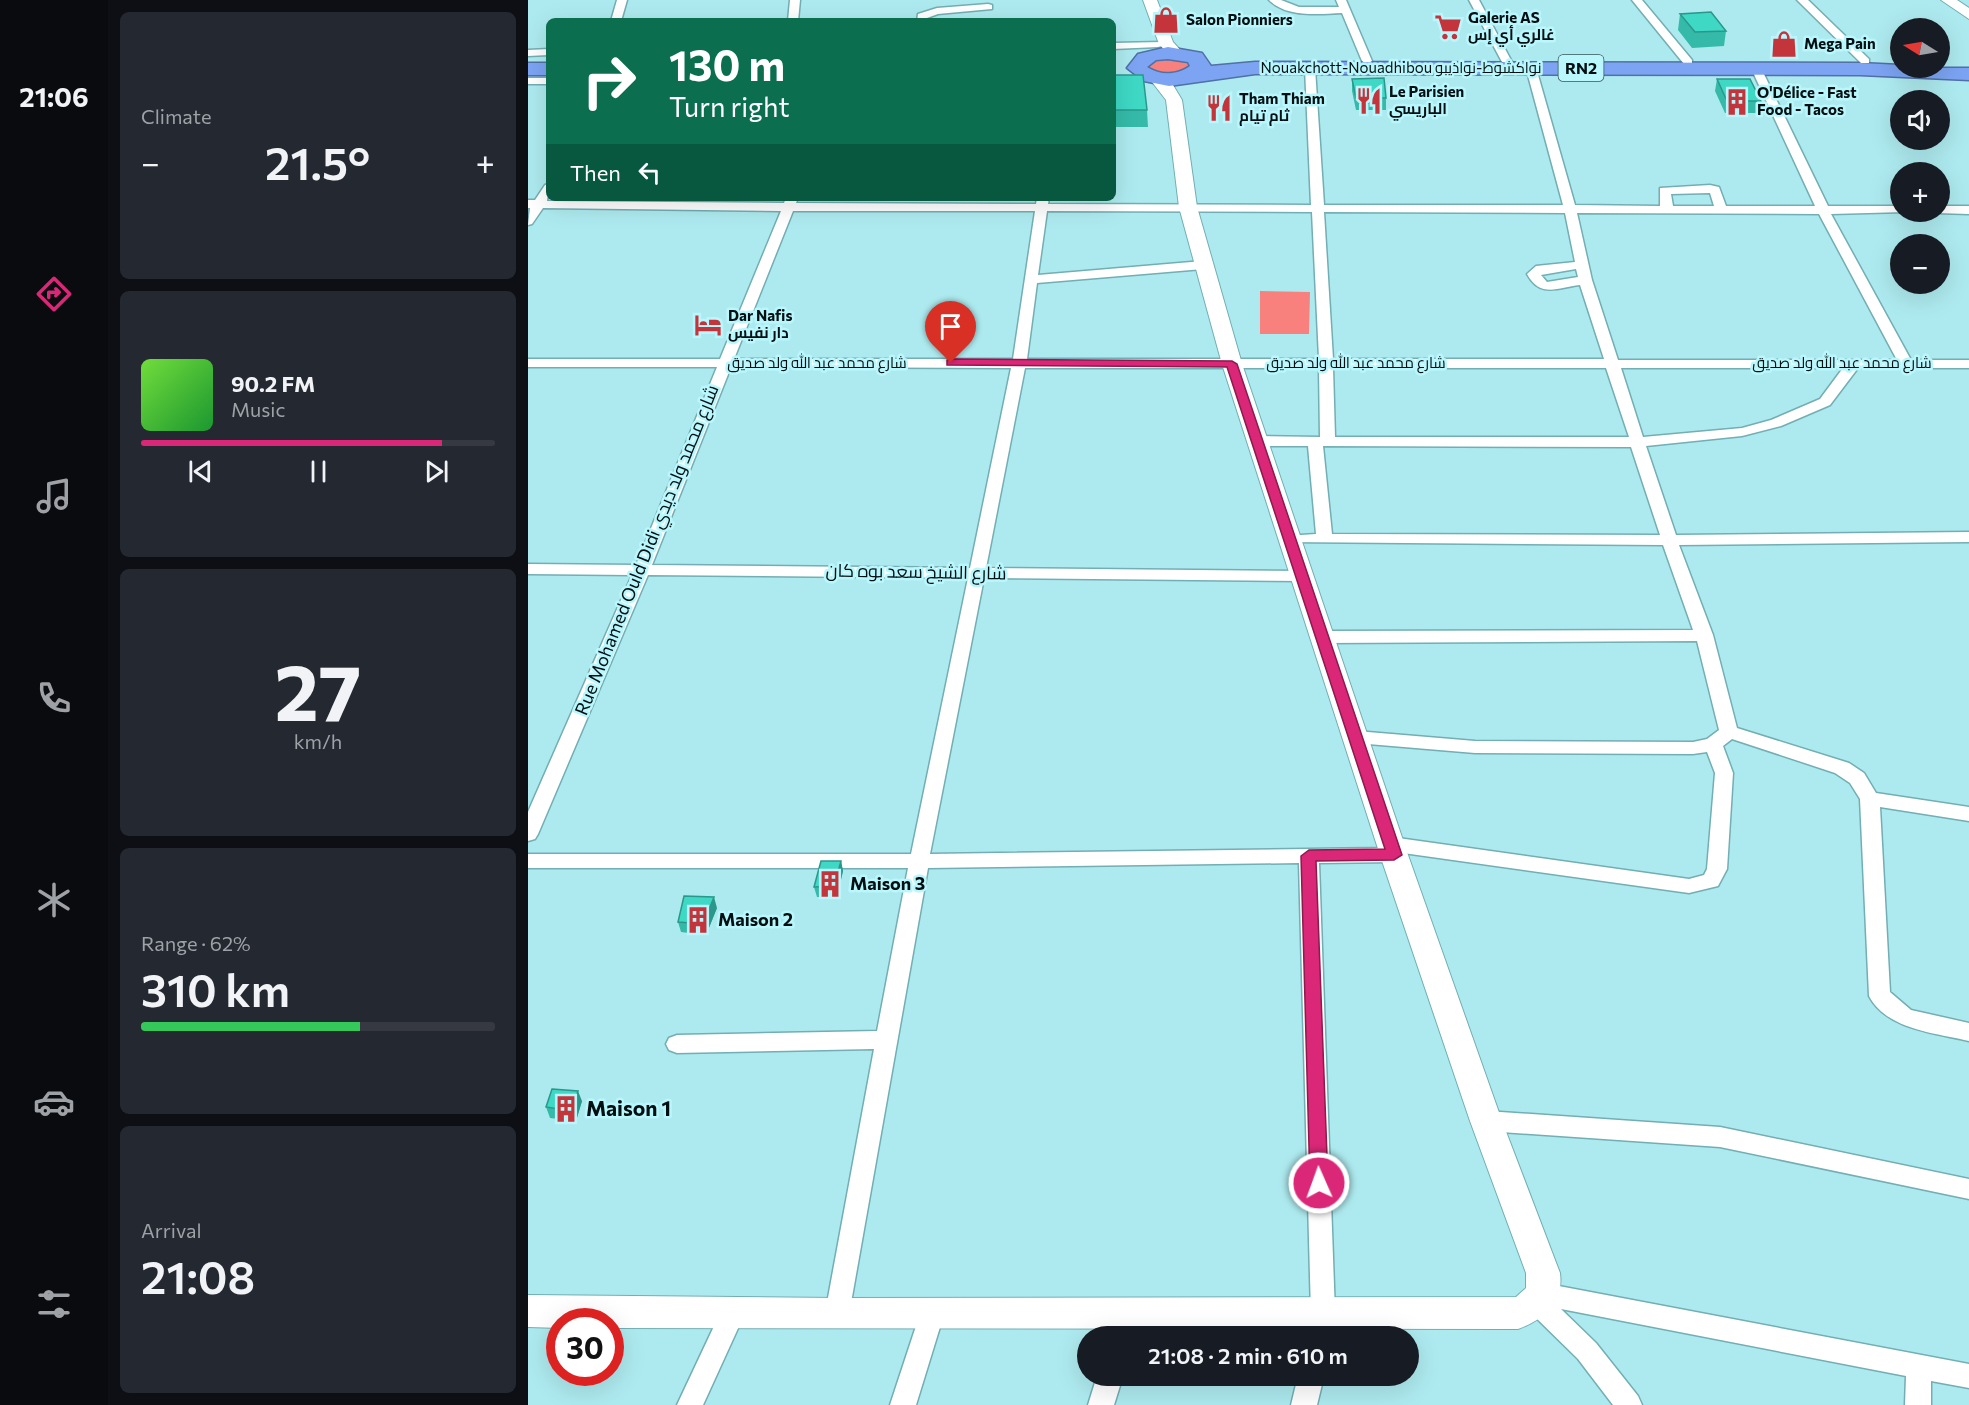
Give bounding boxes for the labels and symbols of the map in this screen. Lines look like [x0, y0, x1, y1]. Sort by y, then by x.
shop icon: Salon Pionniers [1151, 5, 1181, 35]
place label: Galerie AS غالري أي إس [1468, 8, 1555, 47]
place label: Salon Pionniers [1186, 10, 1293, 28]
supermarket icon: Galerie AS غالري أي إس [1433, 12, 1463, 42]
north arrow [1890, 18, 1950, 78]
shop icon: Mega Pain [1769, 29, 1799, 59]
place label: Mega Pain [1804, 34, 1876, 52]
road number: RN2 [1558, 55, 1604, 81]
street label: Nouakchott-Nouadhibou نواكشوط-نواذيبو [1261, 58, 1541, 77]
place label: Le Parisien الباريسي [1389, 82, 1464, 121]
place label: O'Délice - Fast Food - Tacos [1757, 83, 1857, 118]
restaurant icon: Le Parisien الباريسي [1354, 86, 1384, 116]
building icon: O'Délice - Fast Food - Tacos [1722, 87, 1752, 117]
place label: Tham Thiam ثام تيام [1239, 89, 1325, 126]
restaurant icon: Tham Thiam ثام تيام [1204, 93, 1234, 123]
pin [925, 301, 976, 363]
place label: Dar Nafis دار نفيس [728, 306, 792, 342]
hotel icon: Dar Nafis دار نفيس [693, 310, 723, 340]
street label: شارع محمد عبد الله ولد صديق [727, 353, 907, 374]
street label: شارع محمد عبد الله ولد صديق [1266, 353, 1446, 374]
street label: شارع محمد عبد الله ولد صديق [1752, 353, 1932, 374]
street label: Rue Mohamed Ould Didi شارع محمد ولد ديدي [570, 381, 726, 719]
street label: شارع الشيخ سعد بوه كان [825, 558, 1007, 586]
building icon: Maison 3 [815, 869, 845, 899]
place label: Maison 3 [850, 872, 925, 894]
building icon: Maison 2 [683, 905, 713, 935]
place label: Maison 2 [718, 908, 793, 930]
building icon: Maison 1 [551, 1094, 581, 1124]
place label: Maison 1 [586, 1095, 671, 1120]
position arrow [1287, 1151, 1351, 1215]
speed limit sign: 30 [546, 1308, 624, 1386]

